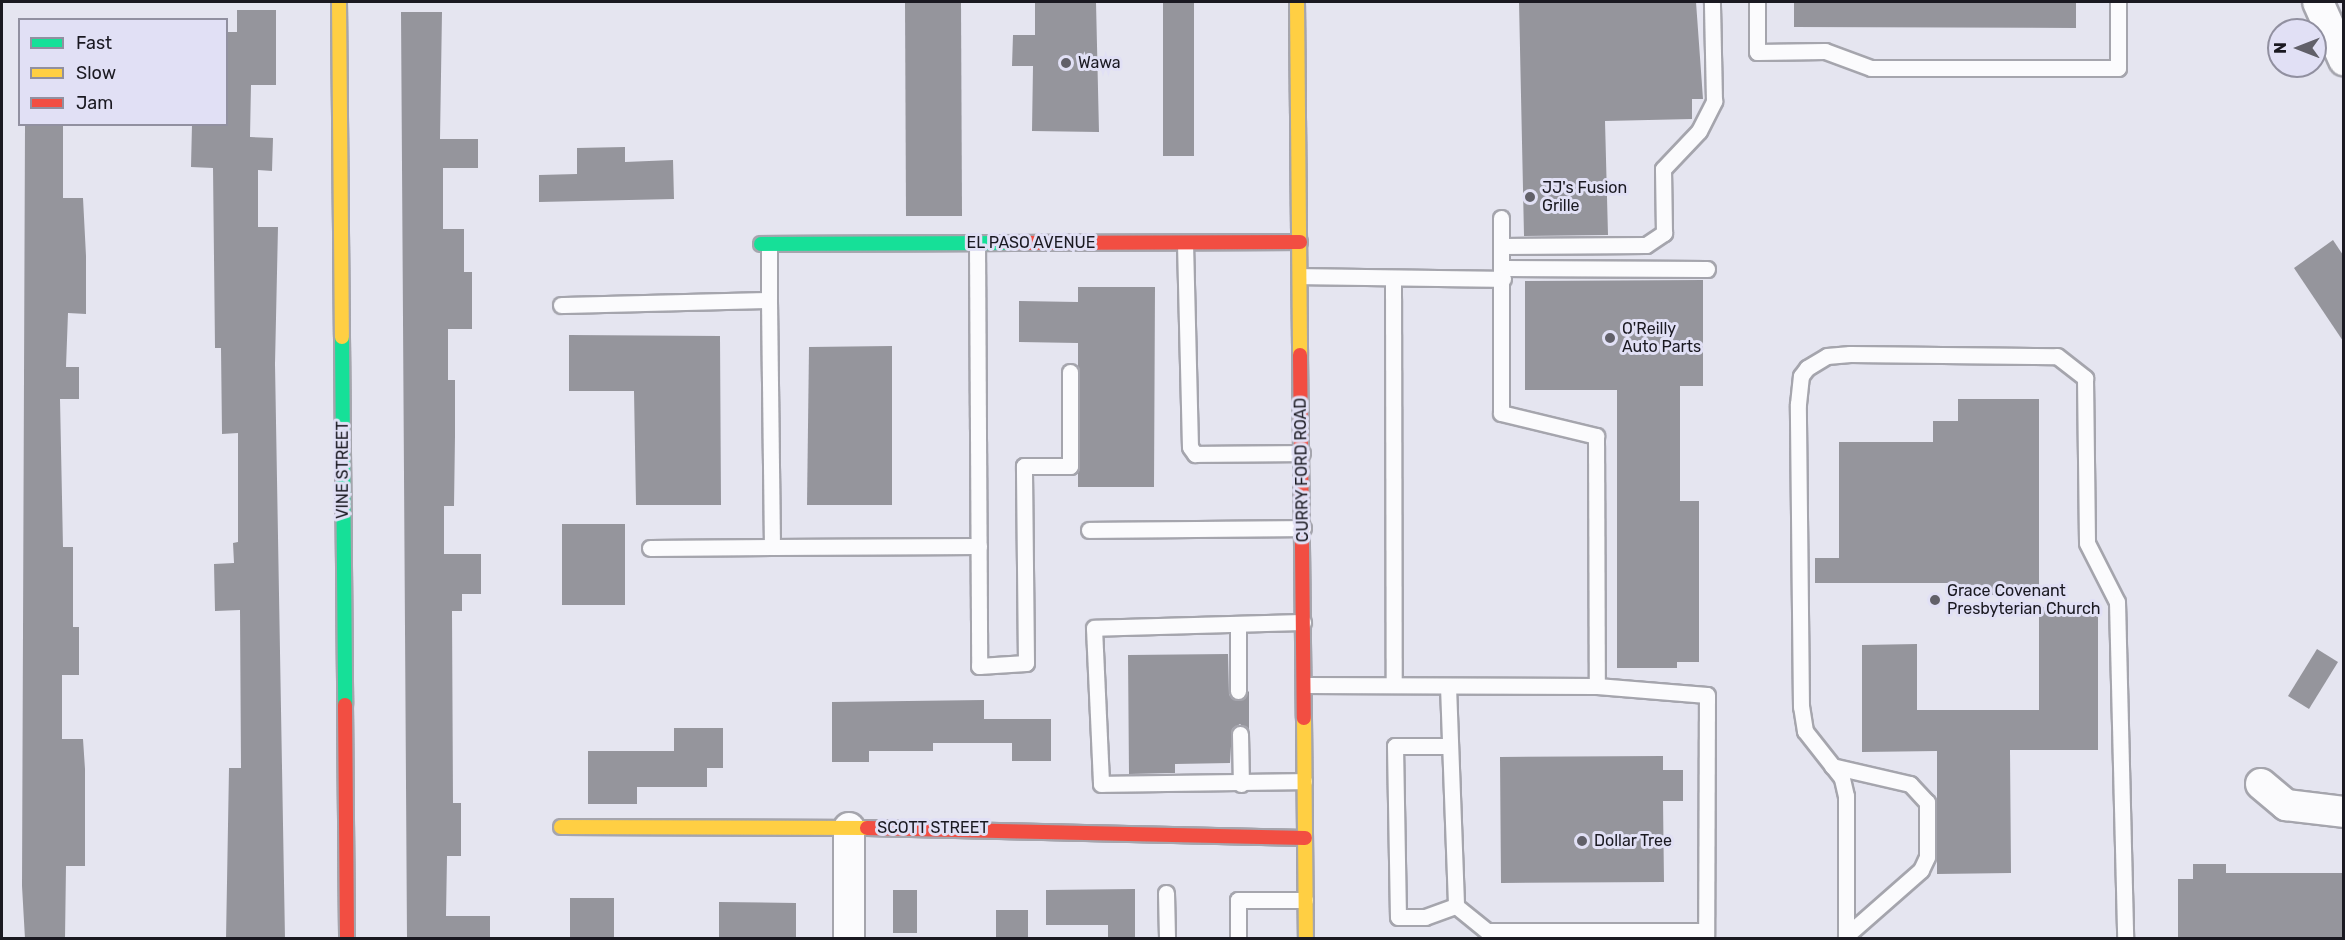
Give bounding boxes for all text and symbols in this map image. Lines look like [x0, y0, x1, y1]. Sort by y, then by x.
legend [18, 18, 228, 126]
north arrow [2267, 18, 2327, 78]
text: Fast [76, 32, 112, 54]
text: N [2271, 42, 2290, 54]
place label: Wawa [1078, 53, 1121, 73]
marker: Wawa [1059, 56, 1073, 70]
text: Slow [76, 62, 116, 84]
text: Jam [76, 92, 113, 114]
place label: JJ's Fusion Grille [1542, 178, 1627, 216]
marker: JJ's Fusion Grille [1523, 190, 1537, 204]
street label: EL PASO AVENUE [966, 233, 1096, 253]
place label: O'Reilly Auto Parts [1622, 319, 1701, 357]
marker: O'Reilly Auto Parts [1603, 331, 1617, 345]
street label: CURRY FORD ROAD [1291, 397, 1313, 543]
street label: VINE STREET [333, 421, 353, 519]
place label: Grace Covenant Presbyterian Church [1947, 581, 2100, 619]
marker: Grace Covenant Presbyterian Church [1928, 593, 1942, 607]
street label: SCOTT STREET [877, 818, 989, 838]
place label: Dollar Tree [1594, 831, 1673, 851]
marker: Dollar Tree [1575, 834, 1589, 848]

